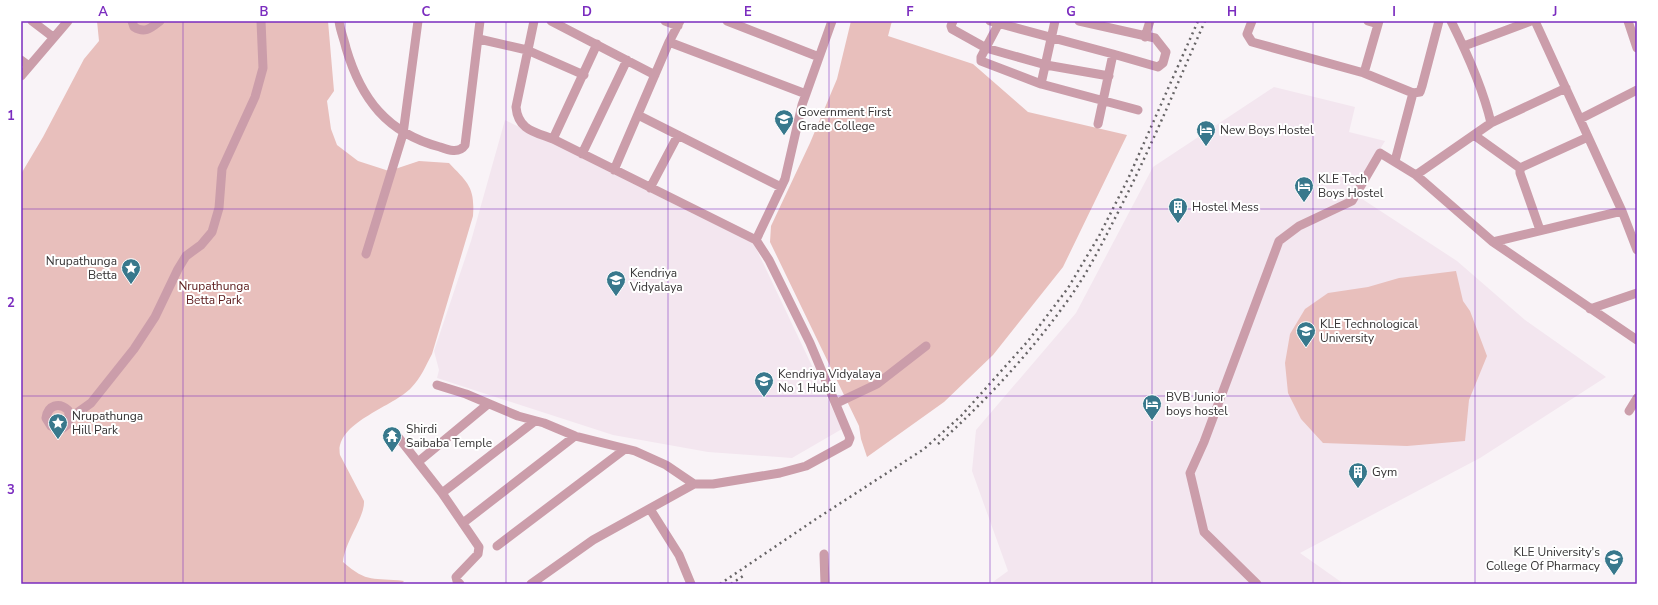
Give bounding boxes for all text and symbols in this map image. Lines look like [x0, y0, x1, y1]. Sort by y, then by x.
text: A [98, 3, 108, 21]
text: B [260, 3, 269, 21]
text: C [422, 3, 431, 21]
text: D [582, 3, 592, 21]
text: E [744, 3, 752, 21]
text: F [906, 3, 914, 21]
text: G [1066, 3, 1076, 21]
text: H [1227, 3, 1237, 21]
text: I [1392, 3, 1396, 21]
text: J [1552, 3, 1557, 21]
place label: Government First Grade College [798, 104, 892, 134]
text: 1 [7, 107, 15, 125]
school or university icon: Government First Grade College [773, 108, 795, 136]
hotel icon: New Boys Hostel [1195, 119, 1217, 147]
place label: New Boys Hostel [1220, 122, 1314, 138]
place label: KLE Tech Boys Hostel [1318, 171, 1384, 201]
hotel icon: KLE Tech Boys Hostel [1293, 175, 1315, 203]
building icon: Hostel Mess [1167, 196, 1189, 224]
place label: Hostel Mess [1192, 199, 1259, 215]
place label: Nrupathunga Betta [46, 253, 117, 283]
place icon: Nrupathunga Betta [120, 257, 142, 285]
place label: Kendriya Vidyalaya [629, 265, 683, 295]
school or university icon: Kendriya Vidyalaya [605, 269, 627, 297]
park label: Nrupathunga Betta Park [178, 278, 250, 308]
text: 2 [7, 294, 15, 312]
place label: KLE Technological University [1320, 316, 1418, 346]
school or university icon: KLE Technological University [1295, 320, 1317, 348]
place label: Kendriya Vidyalaya No 1 Hubli [778, 366, 881, 396]
school or university icon: Kendriya Vidyalaya No 1 Hubli [753, 370, 775, 398]
place label: BVB Junior boys hostel [1166, 389, 1228, 419]
hotel icon: BVB Junior boys hostel [1141, 393, 1163, 421]
place label: Nrupathunga Hill Park [72, 408, 143, 438]
place icon: Nrupathunga Hill Park [47, 412, 69, 440]
place label: Shirdi Saibaba Temple [406, 421, 492, 451]
temple icon: Shirdi Saibaba Temple [381, 425, 403, 453]
building icon: Gym [1347, 461, 1369, 489]
place label: Gym [1372, 464, 1397, 480]
text: 3 [7, 481, 15, 499]
place label: KLE University's College Of Pharmacy [1486, 544, 1601, 574]
school or university icon: KLE University's College Of Pharmacy [1603, 548, 1625, 576]

